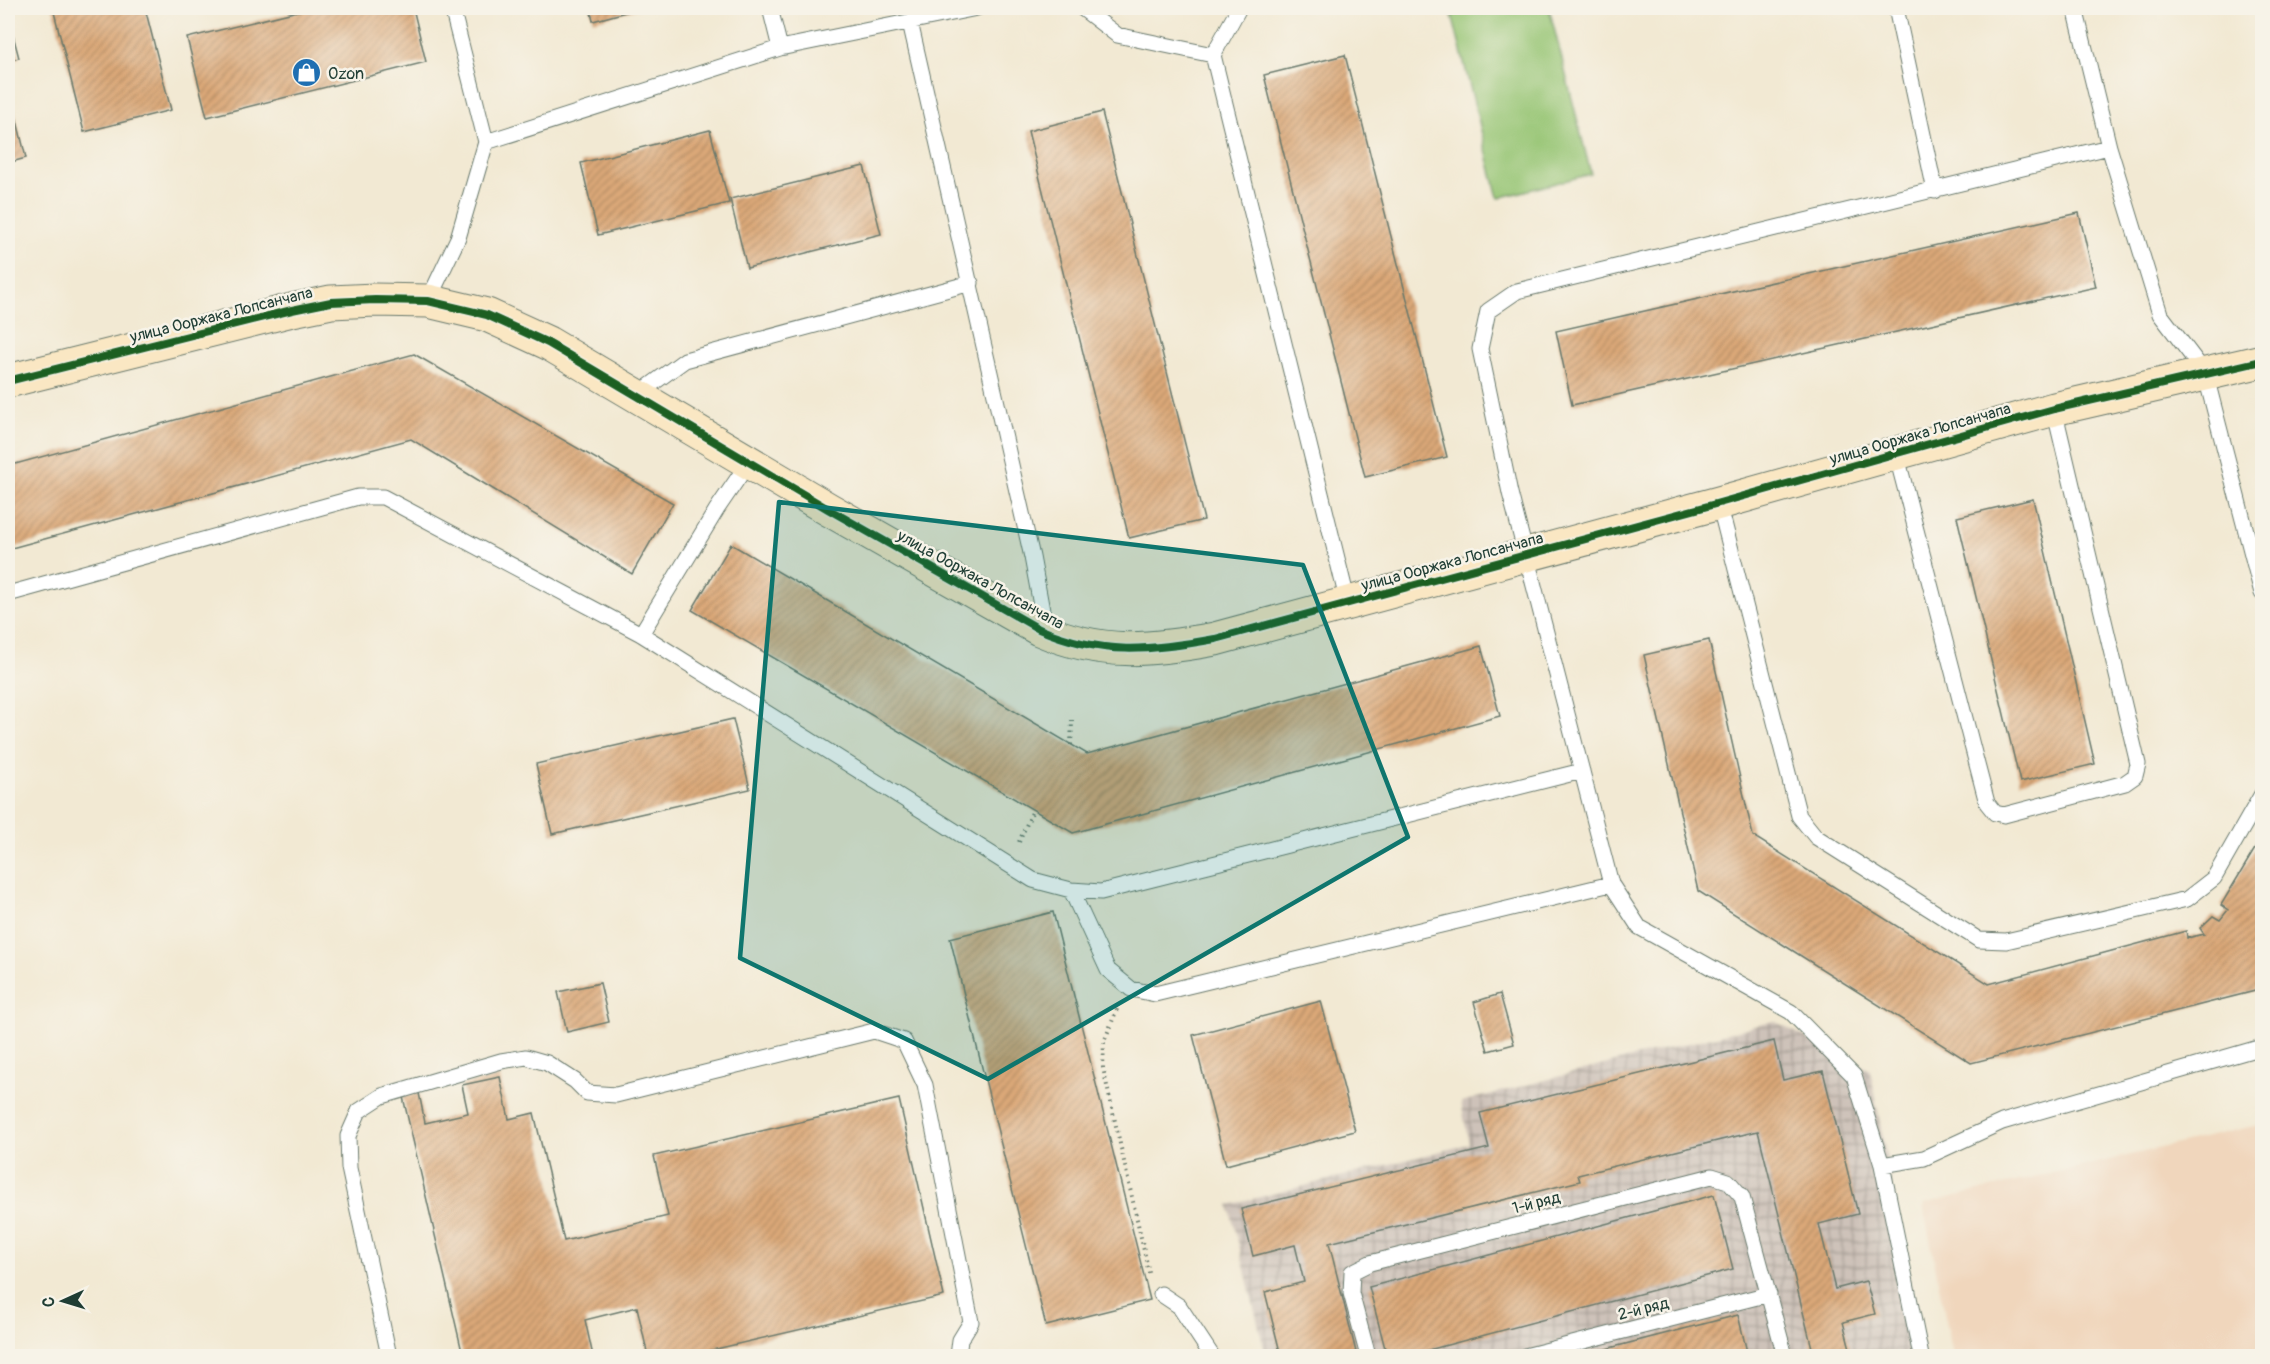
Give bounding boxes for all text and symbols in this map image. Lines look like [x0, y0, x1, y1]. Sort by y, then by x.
shop icon: Ozon [291, 57, 323, 89]
place label: Ozon [328, 64, 364, 84]
street label: улица Ооржака Лопсанчапа [127, 283, 315, 348]
street label: улица Ооржака Лопсанчапа [1826, 399, 2013, 470]
street label: улица Ооржака Лопсанчапа [893, 525, 1067, 634]
street label: улица Ооржака Лопсанчапа [1358, 528, 1545, 596]
street label: 1-й ряд [1510, 1187, 1563, 1219]
north arrow [33, 1271, 93, 1331]
street label: 2-й ряд [1616, 1293, 1671, 1325]
text: С [39, 1296, 59, 1308]

